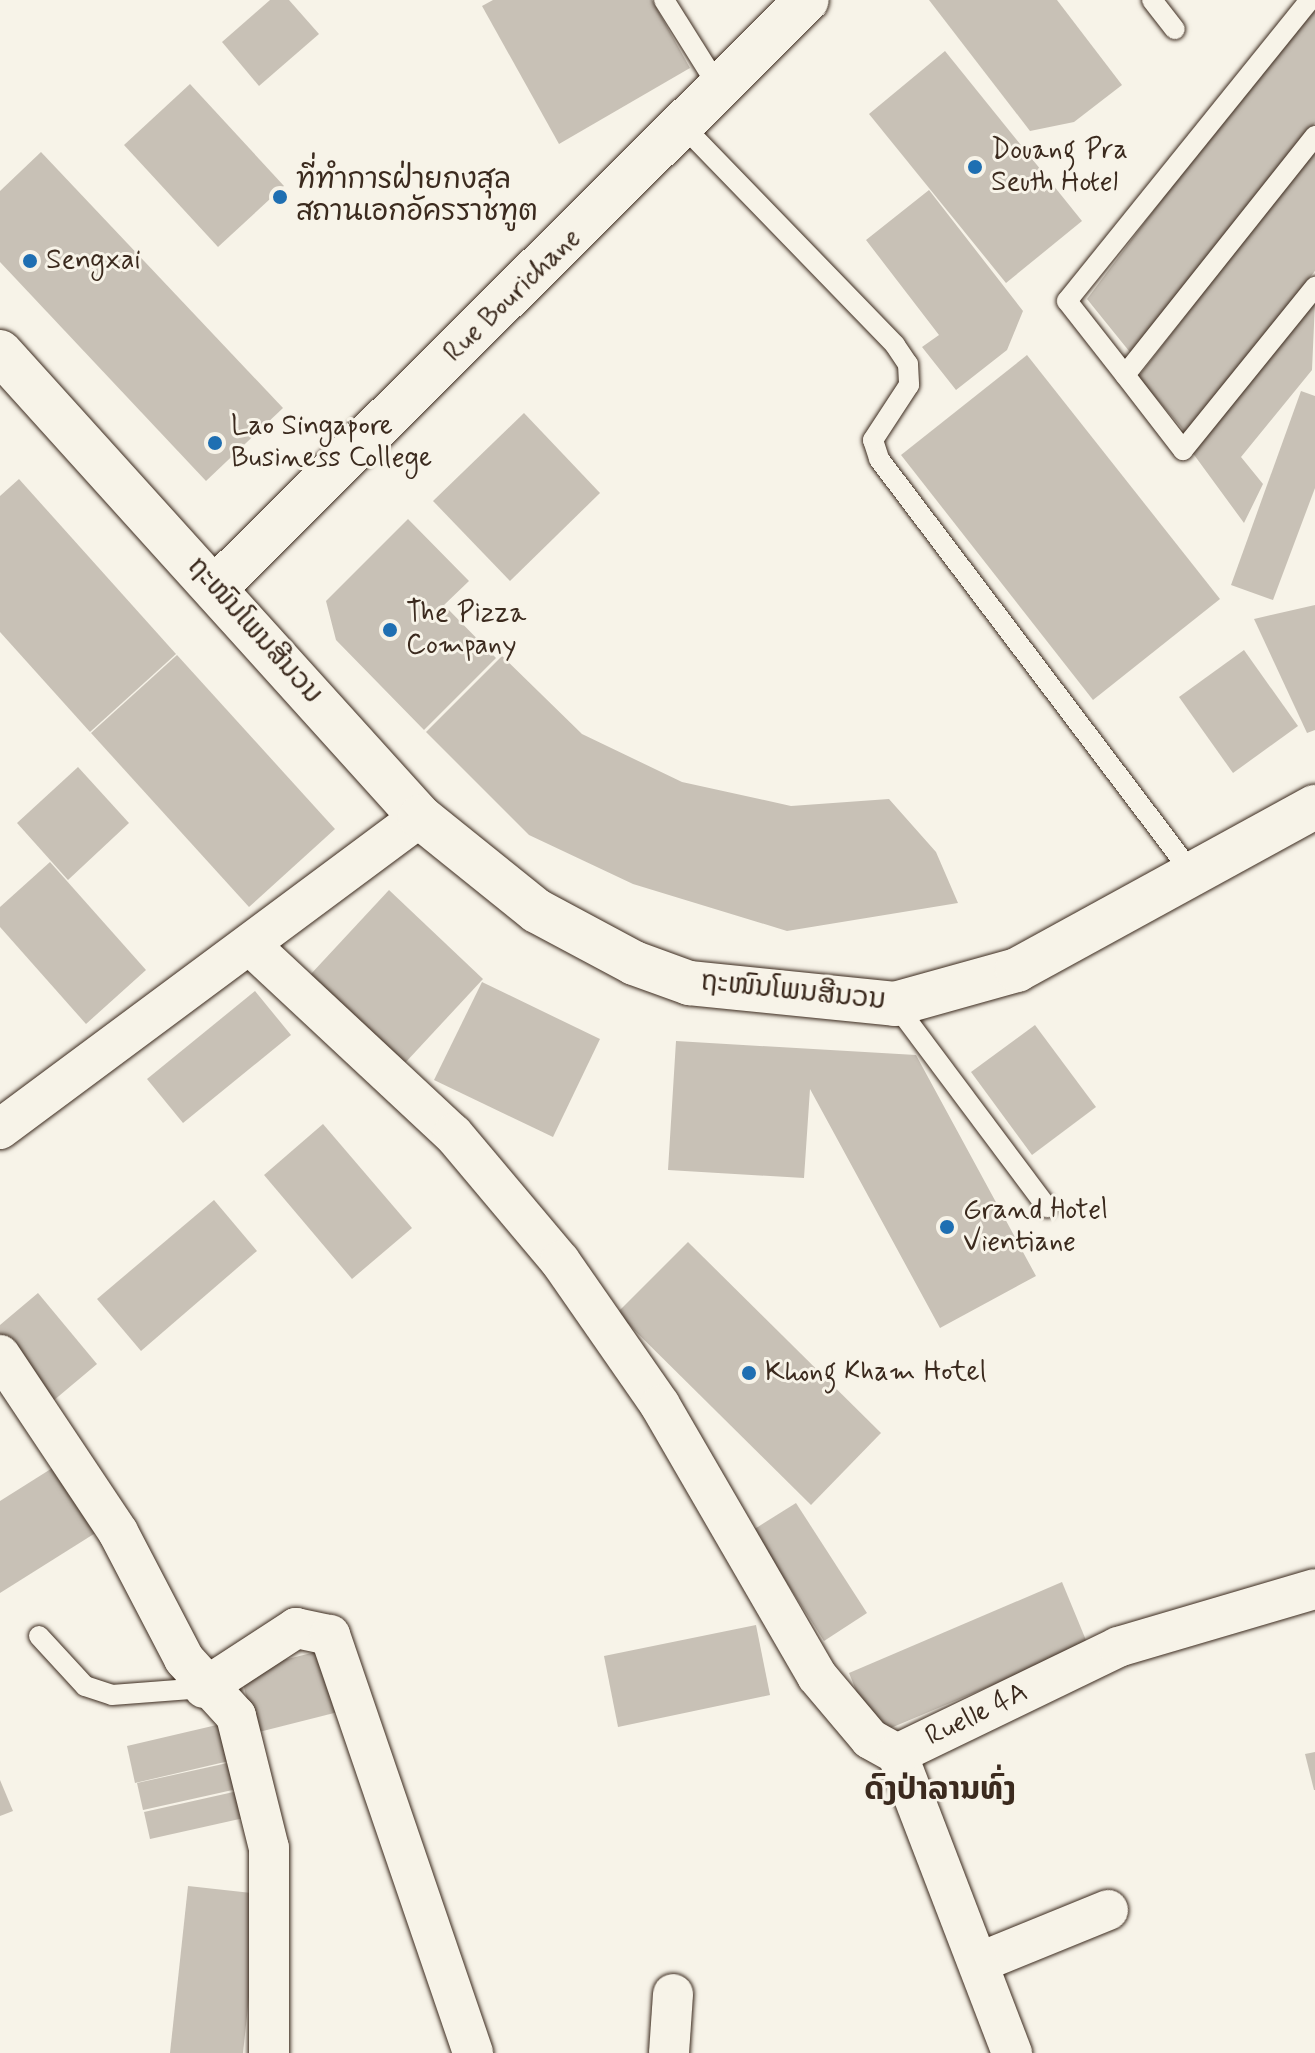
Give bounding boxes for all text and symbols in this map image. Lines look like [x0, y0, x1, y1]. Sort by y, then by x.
place label: Douang Pra Seuth Hotel [991, 134, 1126, 200]
marker: Douang Pra Seuth Hotel [966, 158, 984, 176]
place label: ที่ทำการฝ่ายกงสุล สถานเอกอัครราชทูต [296, 164, 538, 230]
marker: ที่ทำการฝ่ายกงสุล สถานเอกอัครราชทูต [271, 188, 289, 206]
street label: Rue Bourichane [438, 223, 588, 369]
place label: Sengxai [46, 244, 141, 278]
marker: Sengxai [21, 252, 39, 270]
place label: Lao Singapore Business College [231, 410, 432, 476]
marker: Lao Singapore Business College [206, 434, 224, 452]
street label: ຖະໜົນໂພນສີນວນ [179, 551, 329, 711]
place label: The Pizza Company [406, 597, 521, 663]
marker: The Pizza Company [381, 621, 399, 639]
street label: ຖະໜົນໂພນສີນວນ [699, 966, 887, 1018]
place label: Grand Hotel Vientiane [963, 1194, 1107, 1260]
marker: Grand Hotel Vientiane [938, 1218, 956, 1236]
place label: Khong Kham Hotel [765, 1356, 988, 1390]
marker: Khong Kham Hotel [740, 1364, 758, 1382]
street label: Ruelle 4A [920, 1676, 1034, 1754]
district label: ດົງປ່າລານທົ່ງ [864, 1771, 1016, 1809]

